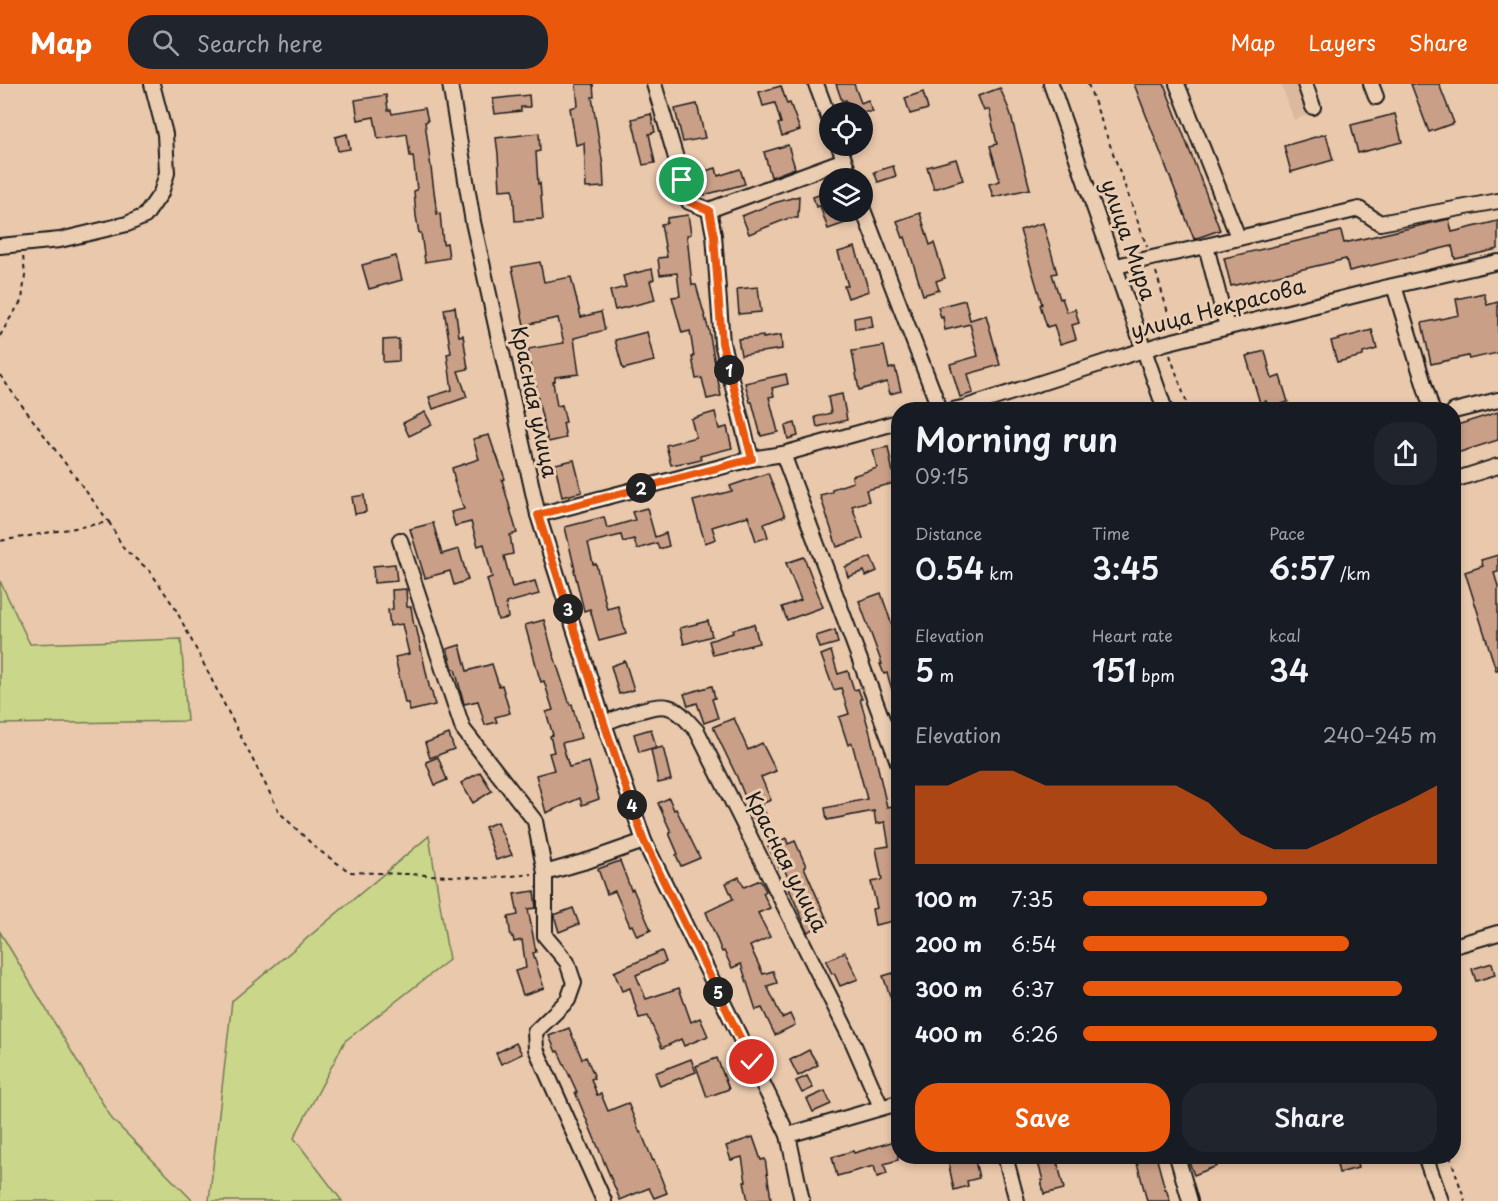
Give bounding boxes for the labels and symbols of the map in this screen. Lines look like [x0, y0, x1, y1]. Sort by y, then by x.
pin [656, 154, 707, 205]
street label: улица Мира [1094, 174, 1166, 305]
street label: улица Некрасова [1127, 268, 1308, 346]
street label: Красная улица [504, 323, 568, 481]
pin: 1 [714, 355, 744, 385]
pin: 2 [626, 473, 656, 503]
pin: 3 [553, 594, 583, 624]
street label: Красная улица [738, 785, 837, 938]
pin: 4 [617, 790, 647, 820]
pin: 5 [703, 977, 733, 1007]
pin [726, 1036, 777, 1087]

